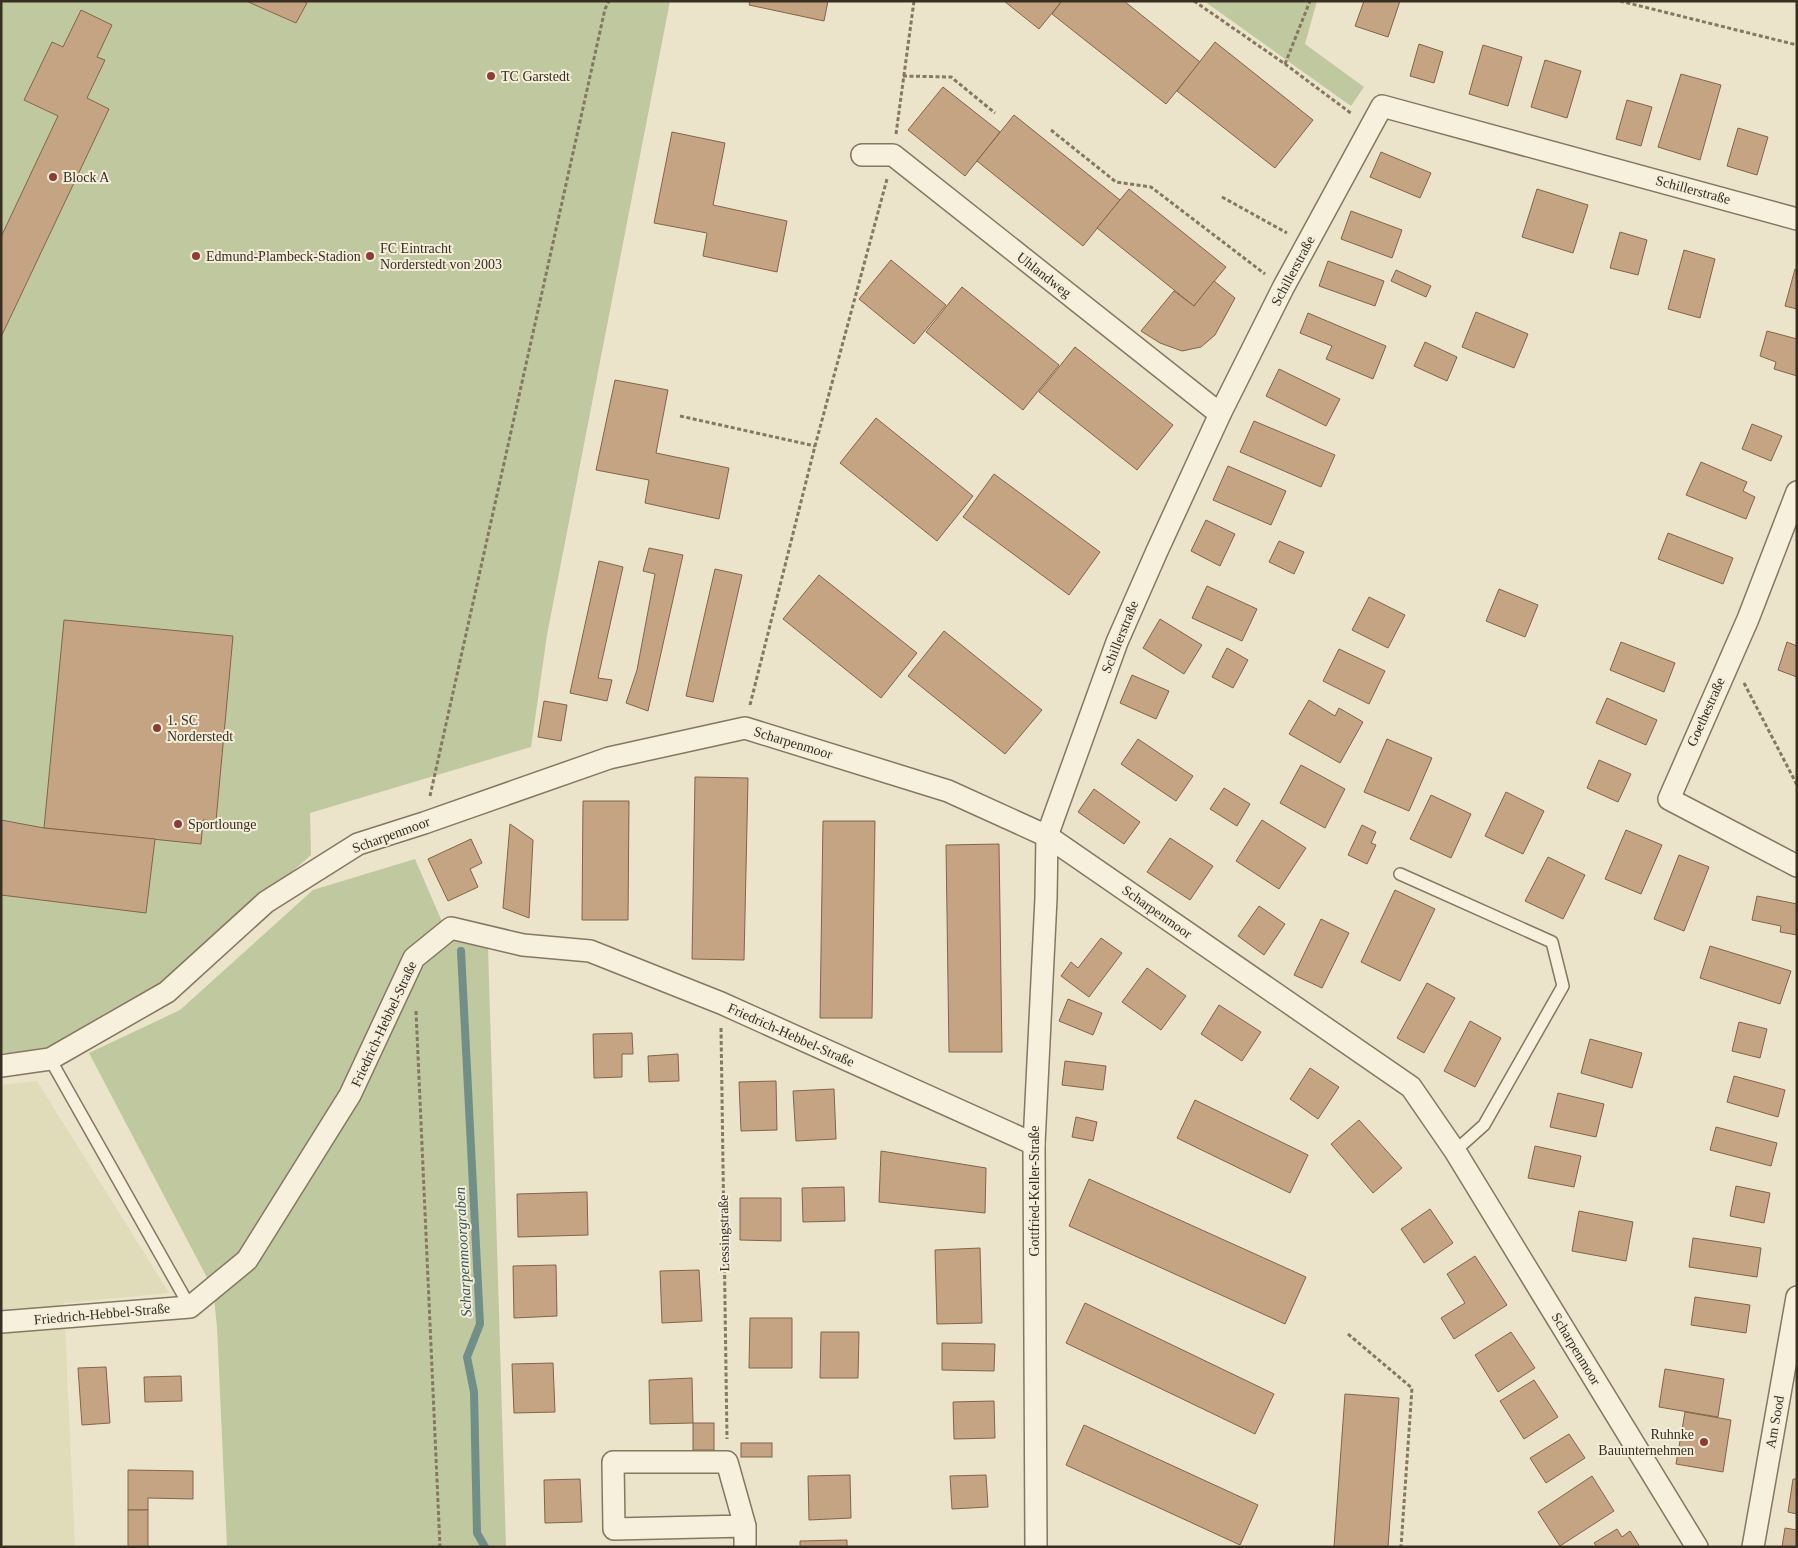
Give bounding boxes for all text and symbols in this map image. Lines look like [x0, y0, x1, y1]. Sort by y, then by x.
place label: TC Garstedt [501, 69, 570, 84]
marker: TC Garstedt [485, 70, 497, 82]
place label: Block A [63, 170, 110, 185]
marker: Block A [47, 171, 59, 183]
street label: Schillerstraße [1654, 173, 1732, 207]
street label: Schillerstraße [1268, 233, 1318, 309]
place label: FC Eintracht Norderstedt von 2003 [380, 241, 502, 272]
place label: Edmund-Plambeck-Stadion [206, 249, 361, 264]
street label: Uhlandweg [1014, 249, 1074, 301]
marker: Edmund-Plambeck-Stadion [190, 250, 202, 262]
marker: FC Eintracht Norderstedt von 2003 [364, 250, 376, 262]
street label: Schillerstraße [1099, 599, 1141, 675]
street label: Goethestraße [1684, 675, 1728, 749]
place label: 1. SC Norderstedt [167, 713, 233, 744]
marker: 1. SC Norderstedt [151, 722, 163, 734]
street label: Scharpenmoor [752, 724, 835, 762]
street label: Scharpenmoor [350, 814, 432, 856]
place label: Sportlounge [188, 817, 256, 832]
marker: Sportlounge [172, 818, 184, 830]
street label: Scharpenmoor [1119, 882, 1195, 942]
street label: Friedrich-Hebbel-Straße [348, 959, 420, 1089]
street label: Friedrich-Hebbel-Straße [725, 1000, 857, 1070]
street label: Gottfried-Keller-Straße [1027, 1125, 1042, 1257]
water label: Scharpenmoorgraben [452, 1187, 474, 1317]
street label: Lessingstraße [716, 1194, 732, 1272]
street label: Friedrich-Hebbel-Straße [33, 1301, 171, 1327]
street label: Scharpenmoor [1549, 1310, 1604, 1388]
street label: Am Sood [1763, 1394, 1787, 1450]
place label: Ruhnke Bauunternehmen [1598, 1427, 1694, 1458]
marker: Ruhnke Bauunternehmen [1698, 1436, 1710, 1448]

